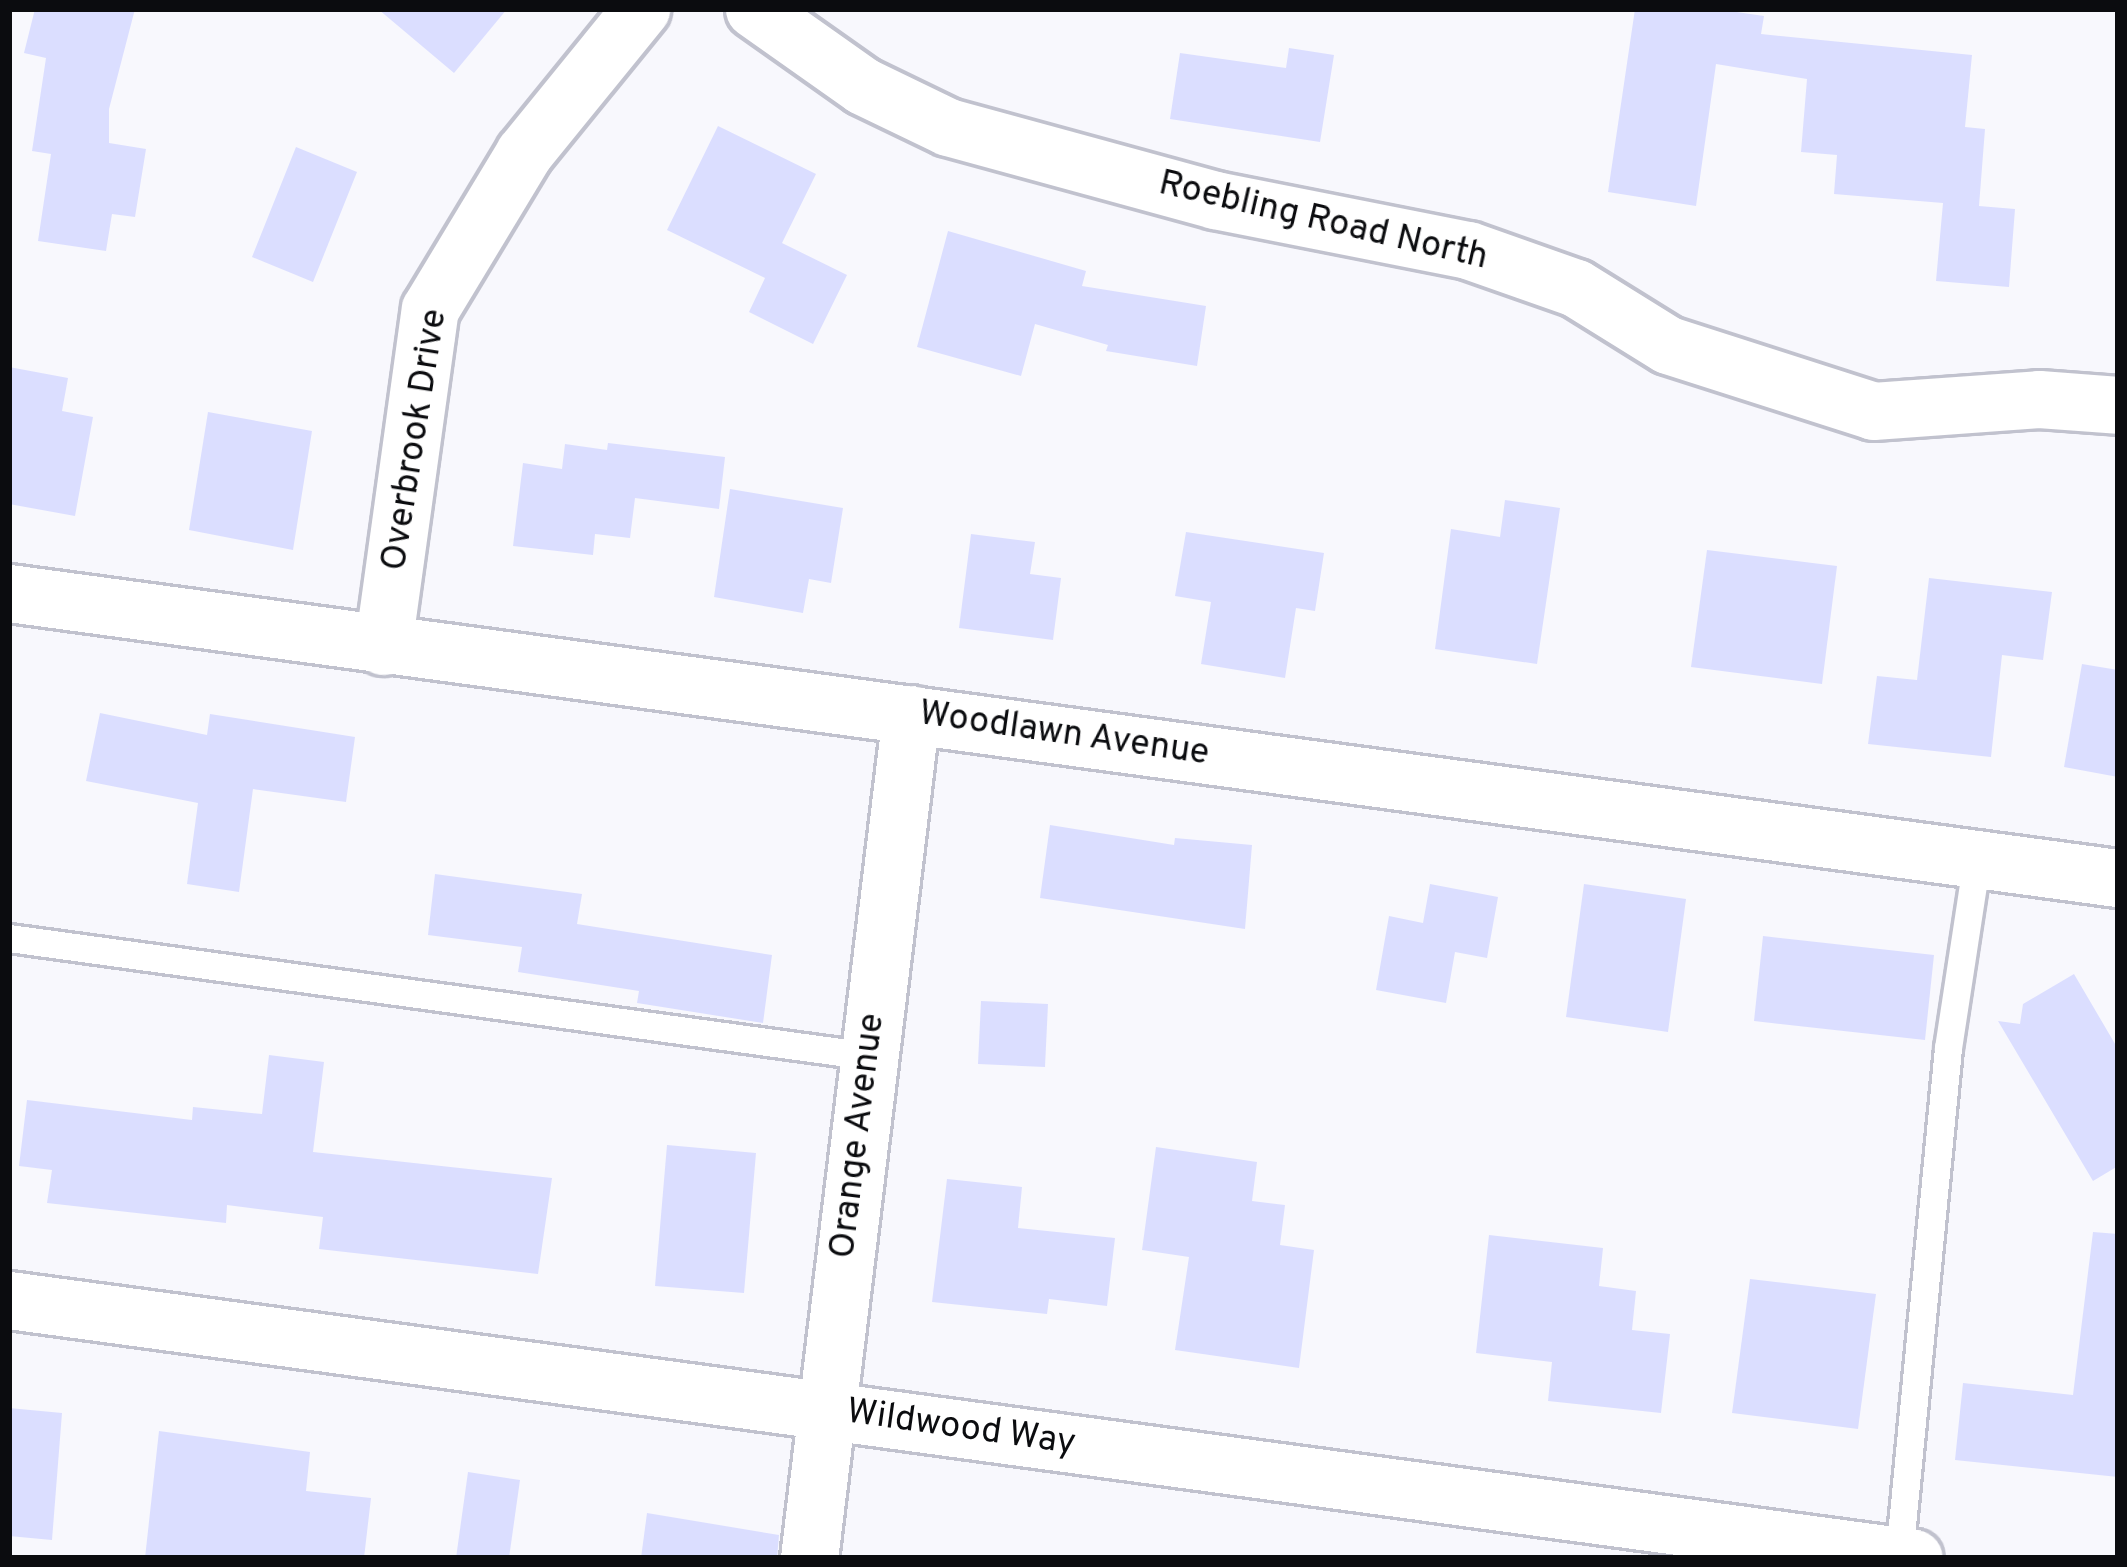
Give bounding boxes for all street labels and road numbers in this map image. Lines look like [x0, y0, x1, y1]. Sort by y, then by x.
street label: Roebling Road North [1154, 163, 1492, 281]
street label: Overbrook Drive [374, 306, 458, 574]
street label: Woodlawn Avenue [915, 693, 1213, 777]
street label: Orange Avenue [822, 1010, 896, 1262]
street label: Wildwood Way [843, 1391, 1079, 1467]

